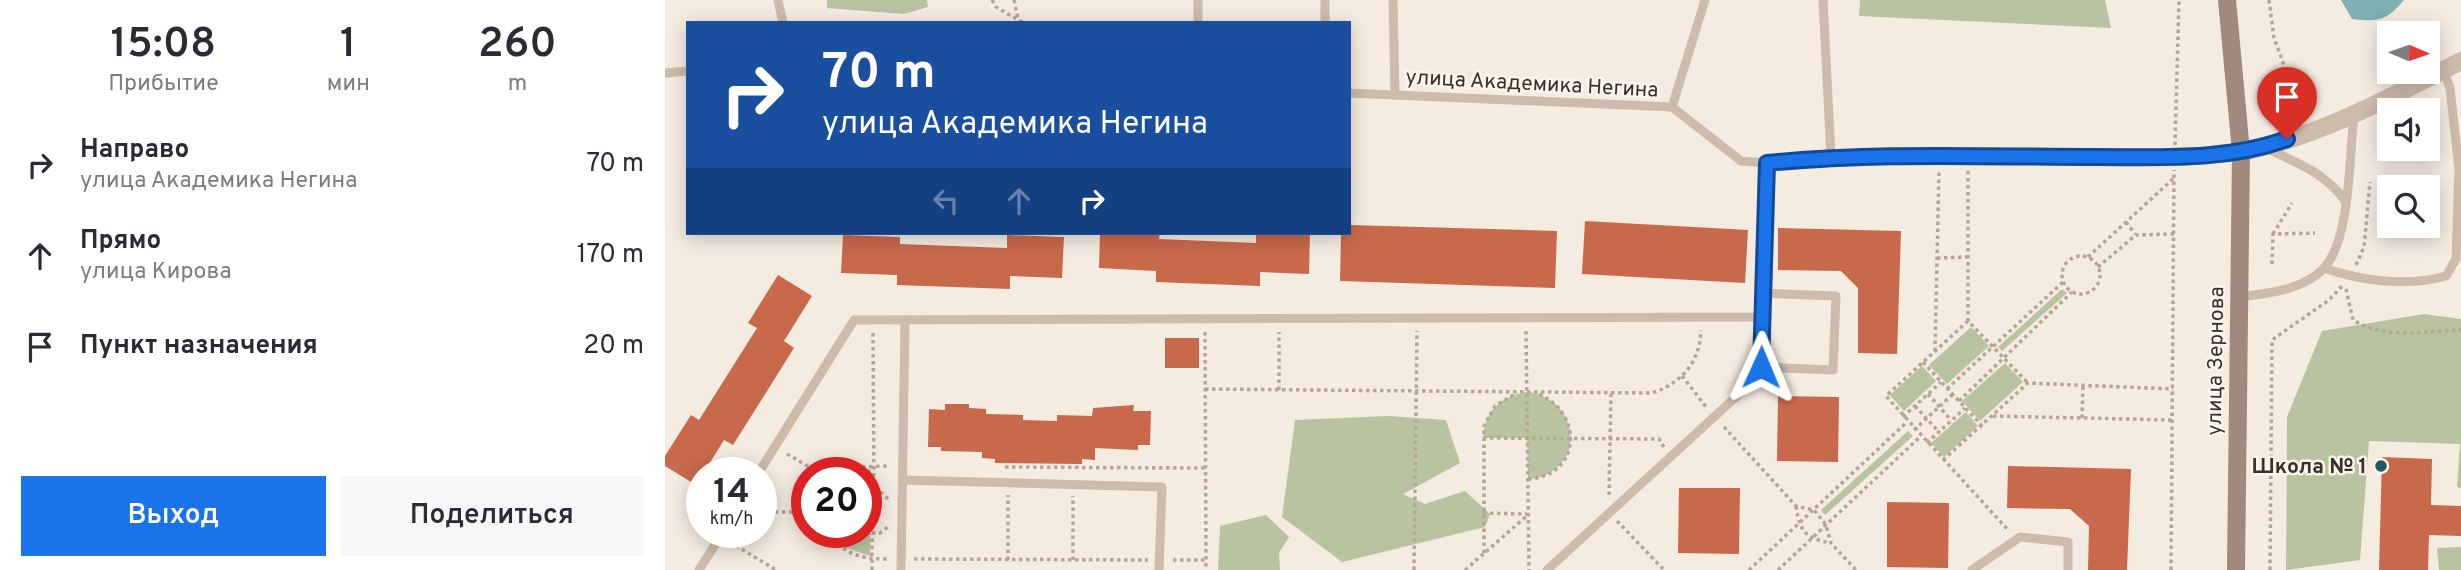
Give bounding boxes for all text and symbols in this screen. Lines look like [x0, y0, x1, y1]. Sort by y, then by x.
text: 15:08 [111, 19, 216, 72]
text: 1 [340, 19, 357, 72]
text: 260 [478, 19, 557, 72]
north arrow [2377, 21, 2439, 84]
map controls [2377, 21, 2440, 238]
text: 70 m [822, 44, 936, 106]
icon: right [707, 49, 798, 140]
street label: улица Академика Негина [1405, 64, 1659, 105]
pin [2257, 67, 2317, 139]
text: Прибытие [108, 70, 219, 99]
text: мин [327, 70, 370, 99]
text: m [508, 70, 527, 99]
icon: arrive [2268, 78, 2306, 116]
button: sound [2377, 98, 2440, 161]
text: улица Академика Негина [822, 105, 1208, 145]
text: Направо [80, 134, 189, 167]
icon: right [21, 146, 59, 184]
text: 70 m [586, 148, 644, 181]
text: улица Академика Негина [80, 167, 357, 196]
button: search [2377, 175, 2440, 238]
icon: left [927, 182, 965, 220]
icon: ahead [1000, 182, 1038, 220]
icon: right [1073, 182, 1111, 220]
text: Прямо [80, 225, 161, 258]
icon: ahead [21, 237, 59, 275]
text: 170 m [577, 239, 644, 272]
text: улица Кирова [80, 258, 232, 287]
street label: улица Зернова [2202, 286, 2231, 436]
icon: arrive [21, 328, 59, 366]
text: Пункт назначения [80, 330, 318, 363]
text: 20 m [583, 330, 644, 363]
position arrow [1724, 330, 1798, 404]
place label: Школа № 1 [2252, 454, 2367, 481]
speed limit sign: 20 [791, 457, 882, 548]
marker: Школа № 1 [2373, 458, 2389, 474]
text: 14 [713, 471, 750, 515]
button: Выход [21, 476, 326, 556]
button: Поделиться [340, 476, 644, 556]
text: km/h [710, 508, 753, 531]

